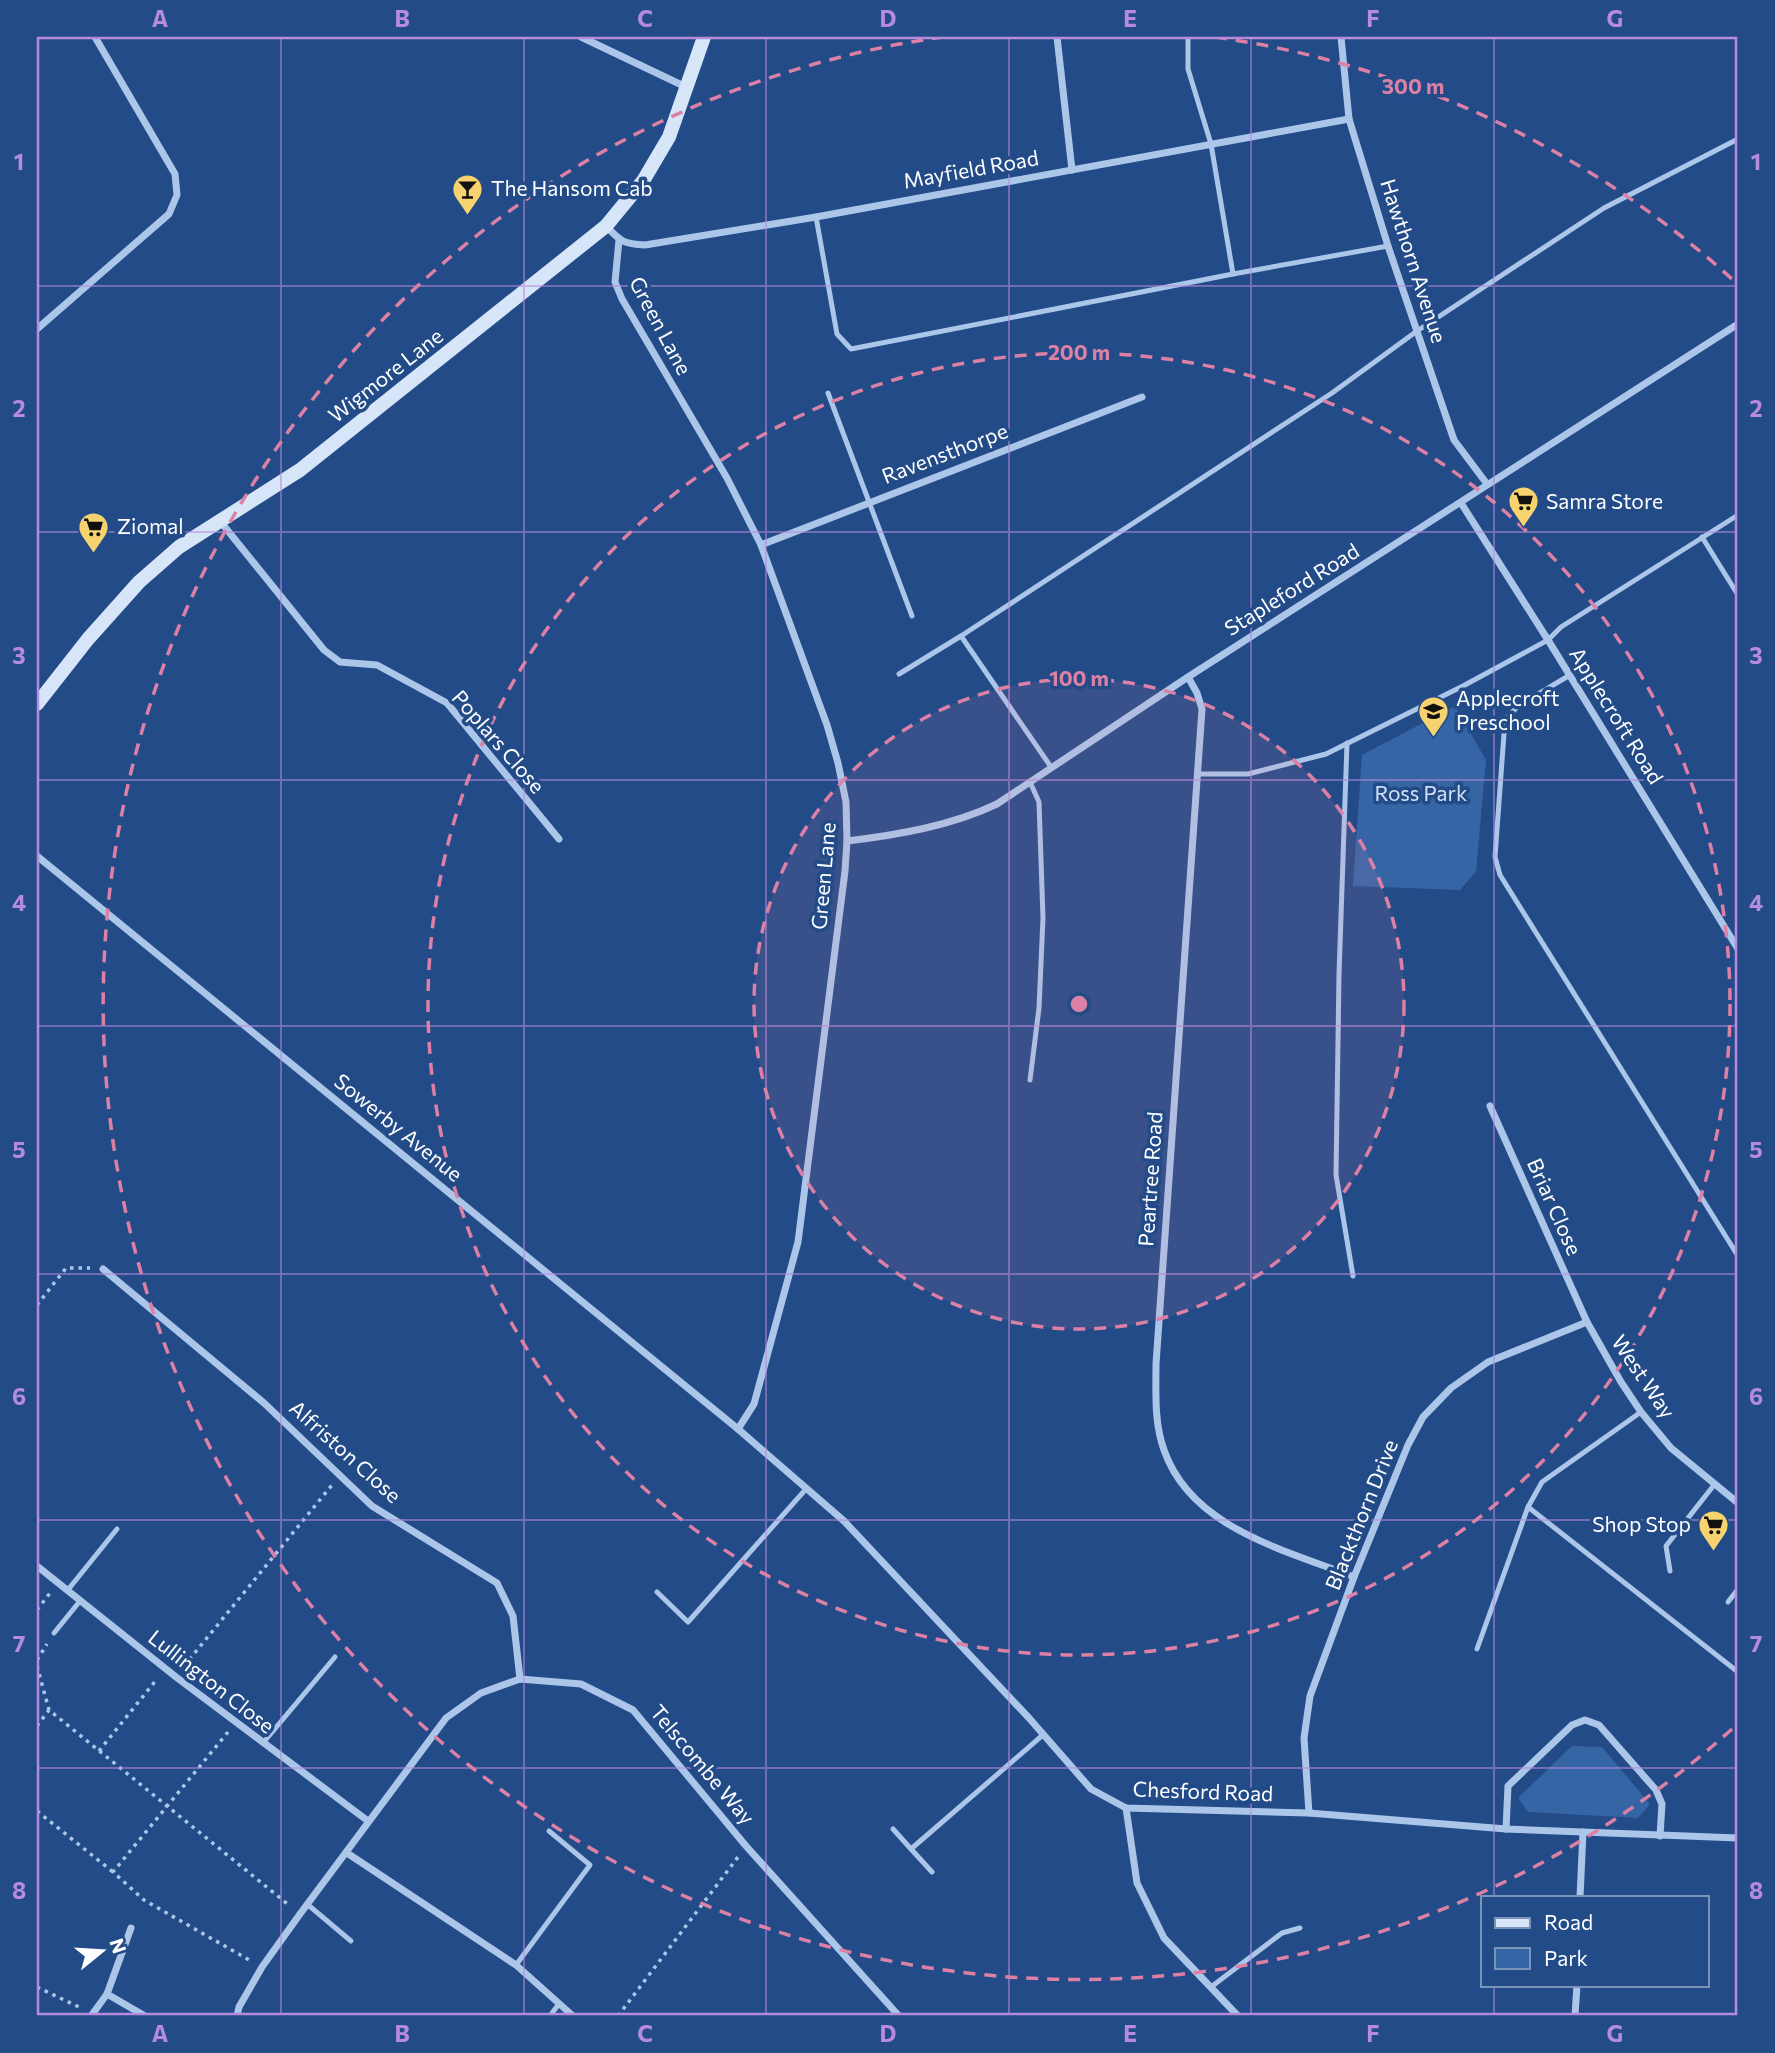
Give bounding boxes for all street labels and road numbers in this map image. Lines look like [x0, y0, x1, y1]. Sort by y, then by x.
street label: Mayfield Road [901, 144, 1040, 193]
street label: Hawthorn Avenue [1376, 175, 1453, 346]
street label: Green Lane [625, 272, 698, 379]
street label: Wigmore Lane [323, 322, 447, 427]
street label: Ravensthorpe [878, 417, 1011, 488]
street label: Stapleford Road [1219, 537, 1363, 640]
street label: Applecroft Road [1565, 642, 1669, 788]
street label: Poplars Close [448, 684, 551, 798]
street label: Green Lane [805, 821, 840, 931]
street label: Sowerby Avenue [330, 1068, 468, 1186]
street label: Peartree Road [1132, 1111, 1167, 1247]
street label: Briar Close [1523, 1154, 1588, 1259]
street label: West Way [1607, 1330, 1681, 1423]
street label: Alfriston Close [285, 1394, 407, 1507]
street label: Blackthorn Drive [1319, 1436, 1402, 1593]
street label: Lullington Close [144, 1624, 280, 1738]
street label: Telscombe Way [646, 1699, 761, 1829]
street label: Chesford Road [1132, 1776, 1274, 1805]

